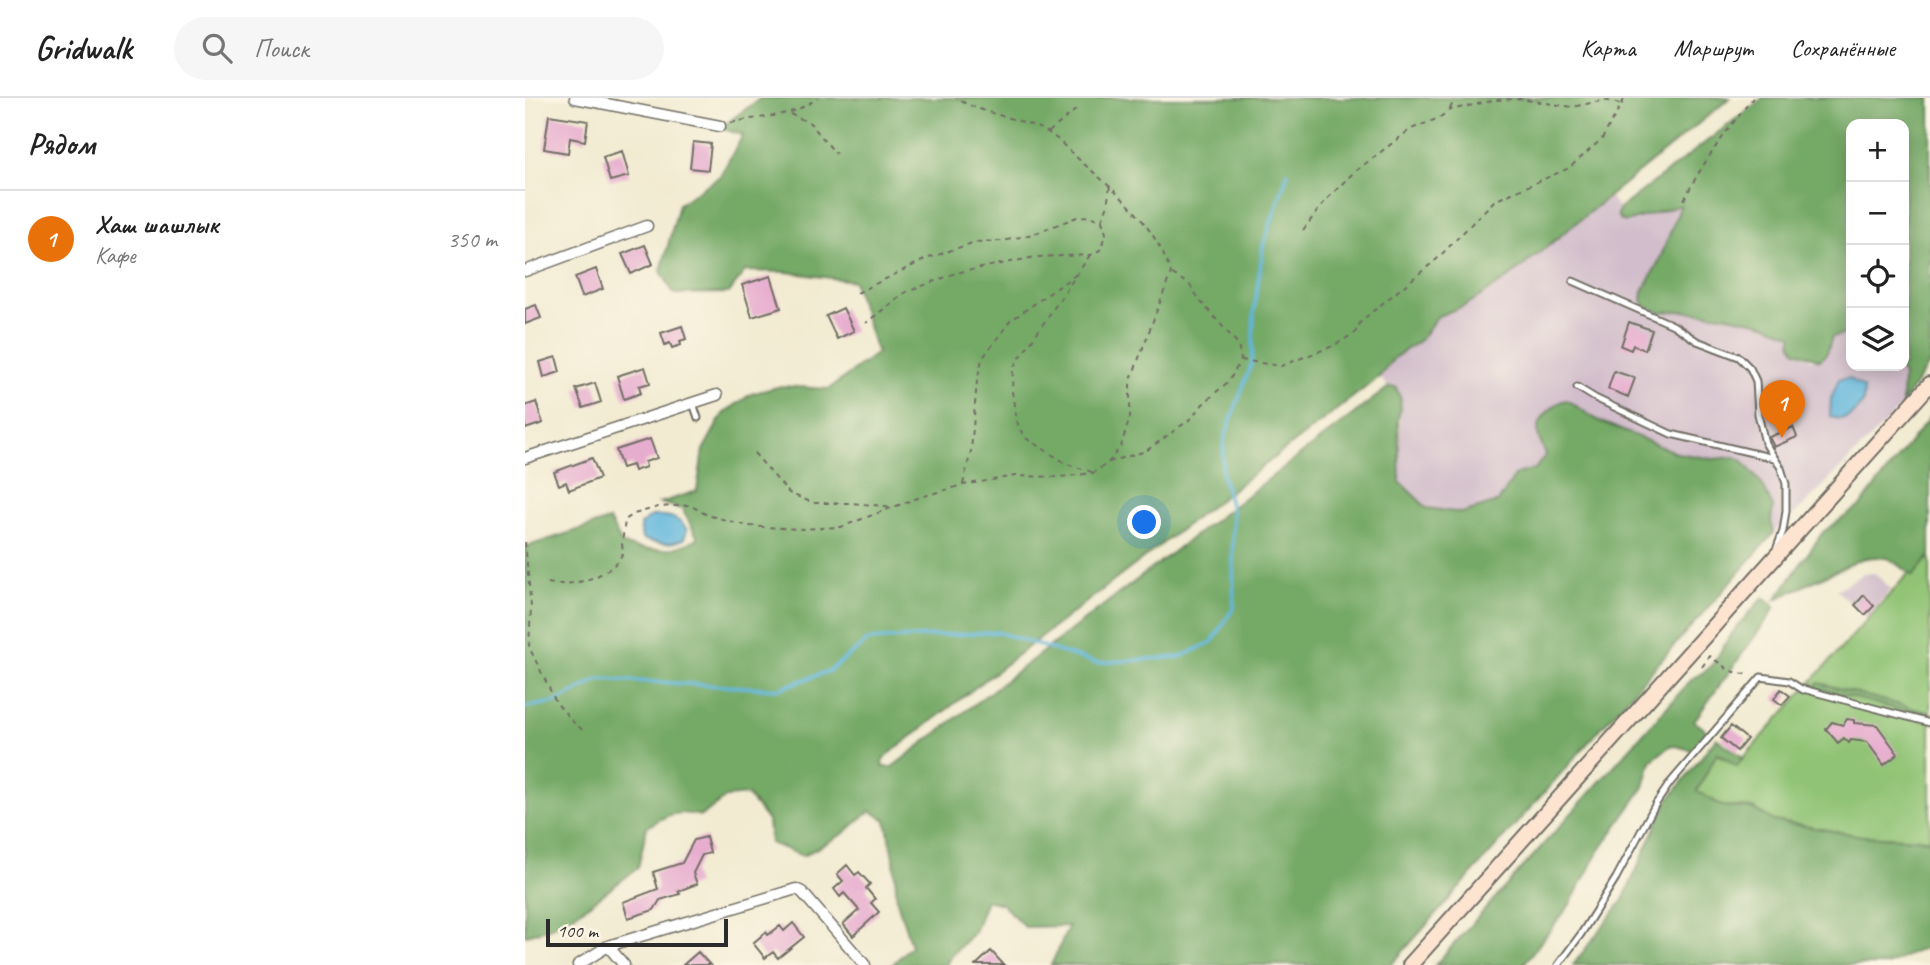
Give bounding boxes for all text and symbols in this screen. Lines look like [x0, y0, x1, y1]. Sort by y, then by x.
search box [174, 17, 664, 80]
text: Gridwalk [35, 27, 132, 69]
icon: search [198, 29, 236, 67]
text: Поиск [254, 32, 309, 65]
text: Карта [1581, 33, 1636, 63]
text: Маршрут [1674, 33, 1753, 63]
text: Сохранённые [1791, 33, 1895, 63]
map controls [1846, 119, 1909, 371]
button: + [1846, 119, 1909, 182]
text: Рядом [28, 125, 95, 163]
button: − [1846, 182, 1909, 245]
text: Хаш шашлык [95, 208, 218, 241]
text: 1 [46, 225, 56, 254]
text: 350 m [448, 225, 497, 254]
text: Кафе [95, 241, 136, 270]
button: locate [1846, 245, 1909, 308]
button: layers [1846, 308, 1909, 371]
pin: 1 [1759, 380, 1805, 438]
your location [1127, 505, 1161, 539]
scale bar [546, 916, 728, 948]
text: 100 m [557, 919, 598, 943]

